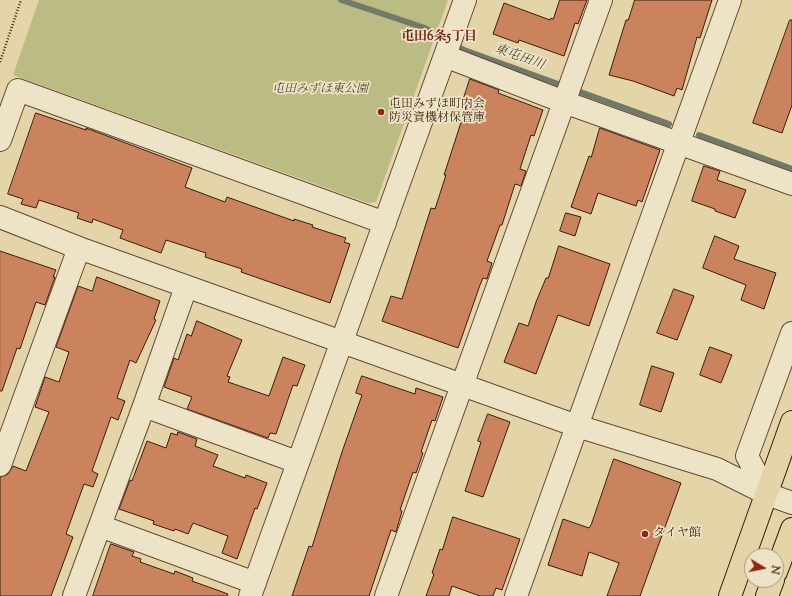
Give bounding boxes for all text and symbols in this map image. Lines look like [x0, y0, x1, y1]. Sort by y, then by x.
district label: 屯田6条5丁目 [401, 30, 477, 46]
water label: 東屯田川 [492, 42, 546, 74]
park label: 屯田みずほ東公園 [272, 83, 368, 97]
place label: 屯田みずほ町内会 防災資機材保管庫 [389, 98, 485, 126]
marker: 屯田みずほ町内会 防災資機材保管庫 [376, 107, 386, 117]
place label: タイヤ館 [653, 527, 701, 541]
marker: タイヤ館 [640, 529, 650, 539]
north arrow [744, 548, 784, 588]
text: N [766, 564, 783, 576]

